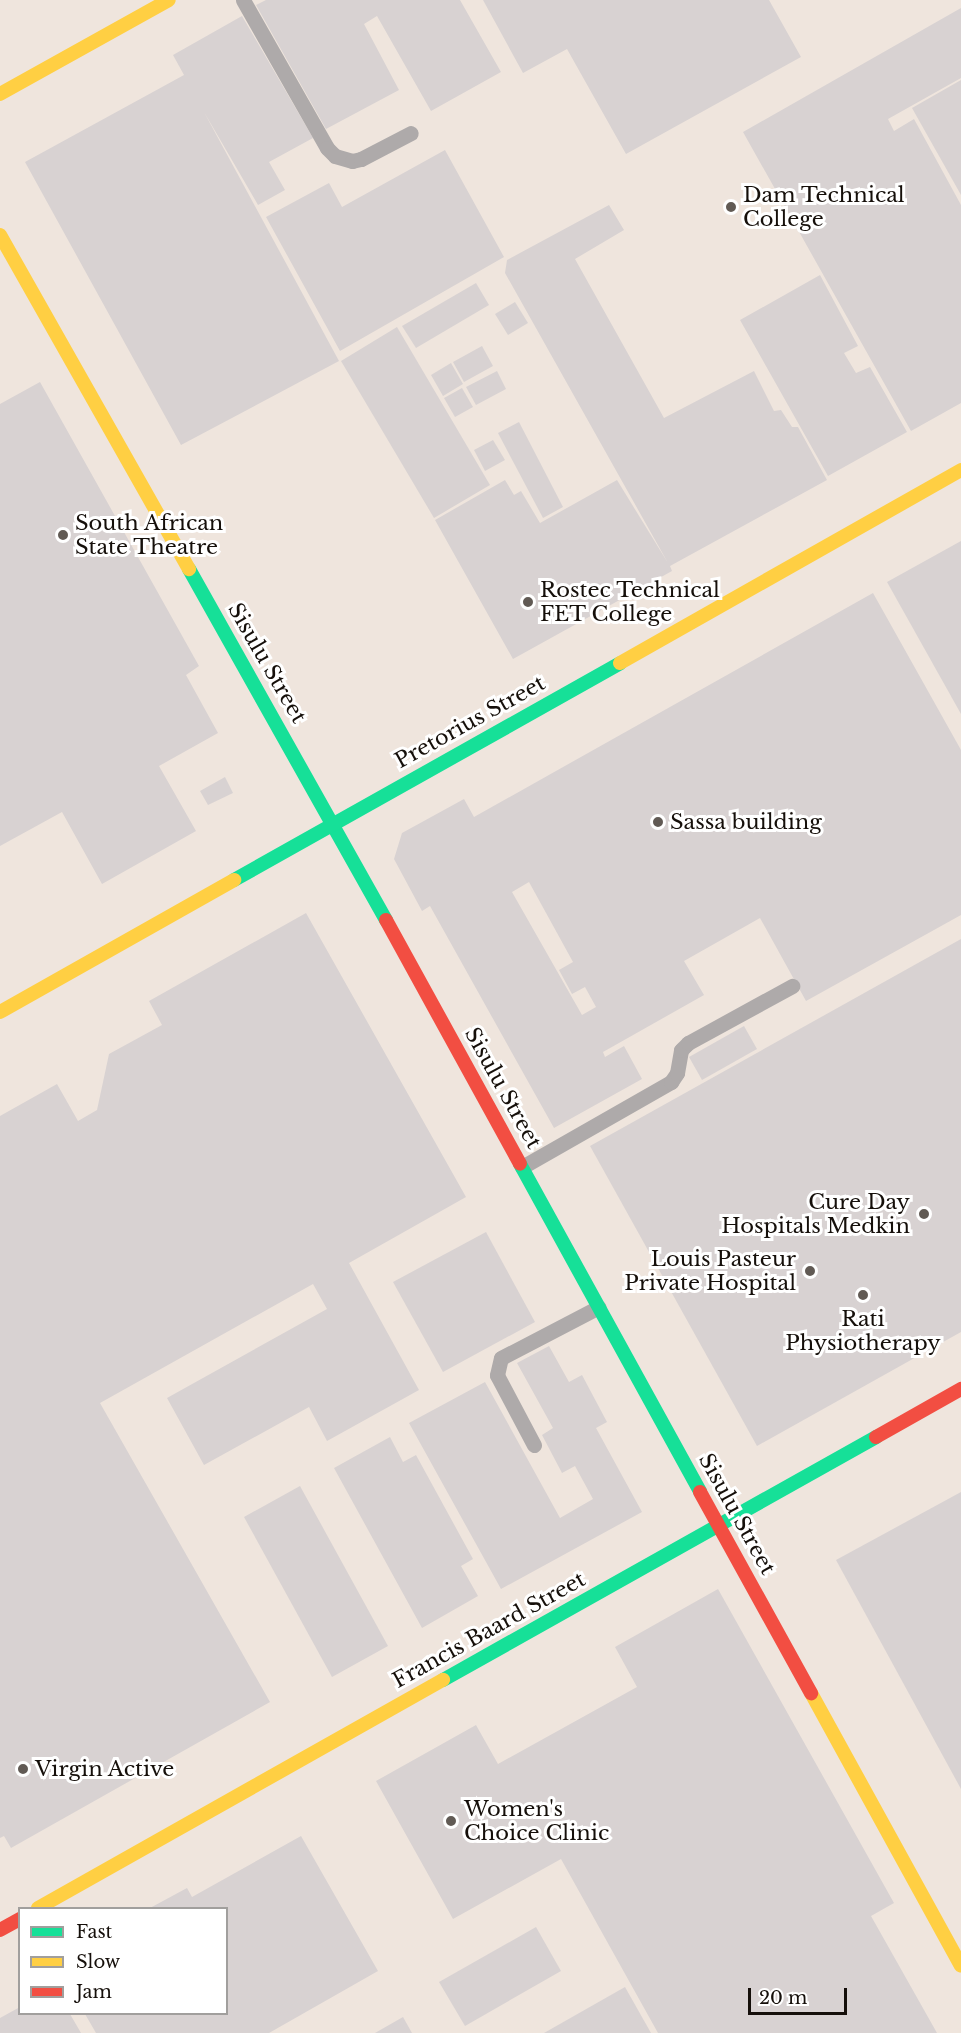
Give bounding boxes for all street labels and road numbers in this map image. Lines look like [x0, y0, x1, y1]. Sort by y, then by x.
street label: Sisulu Street [222, 599, 312, 727]
street label: Pretorius Street [390, 670, 550, 774]
street label: Sisulu Street [459, 1023, 547, 1153]
street label: Sisulu Street [693, 1449, 781, 1579]
street label: Francis Baard Street [388, 1566, 590, 1694]

